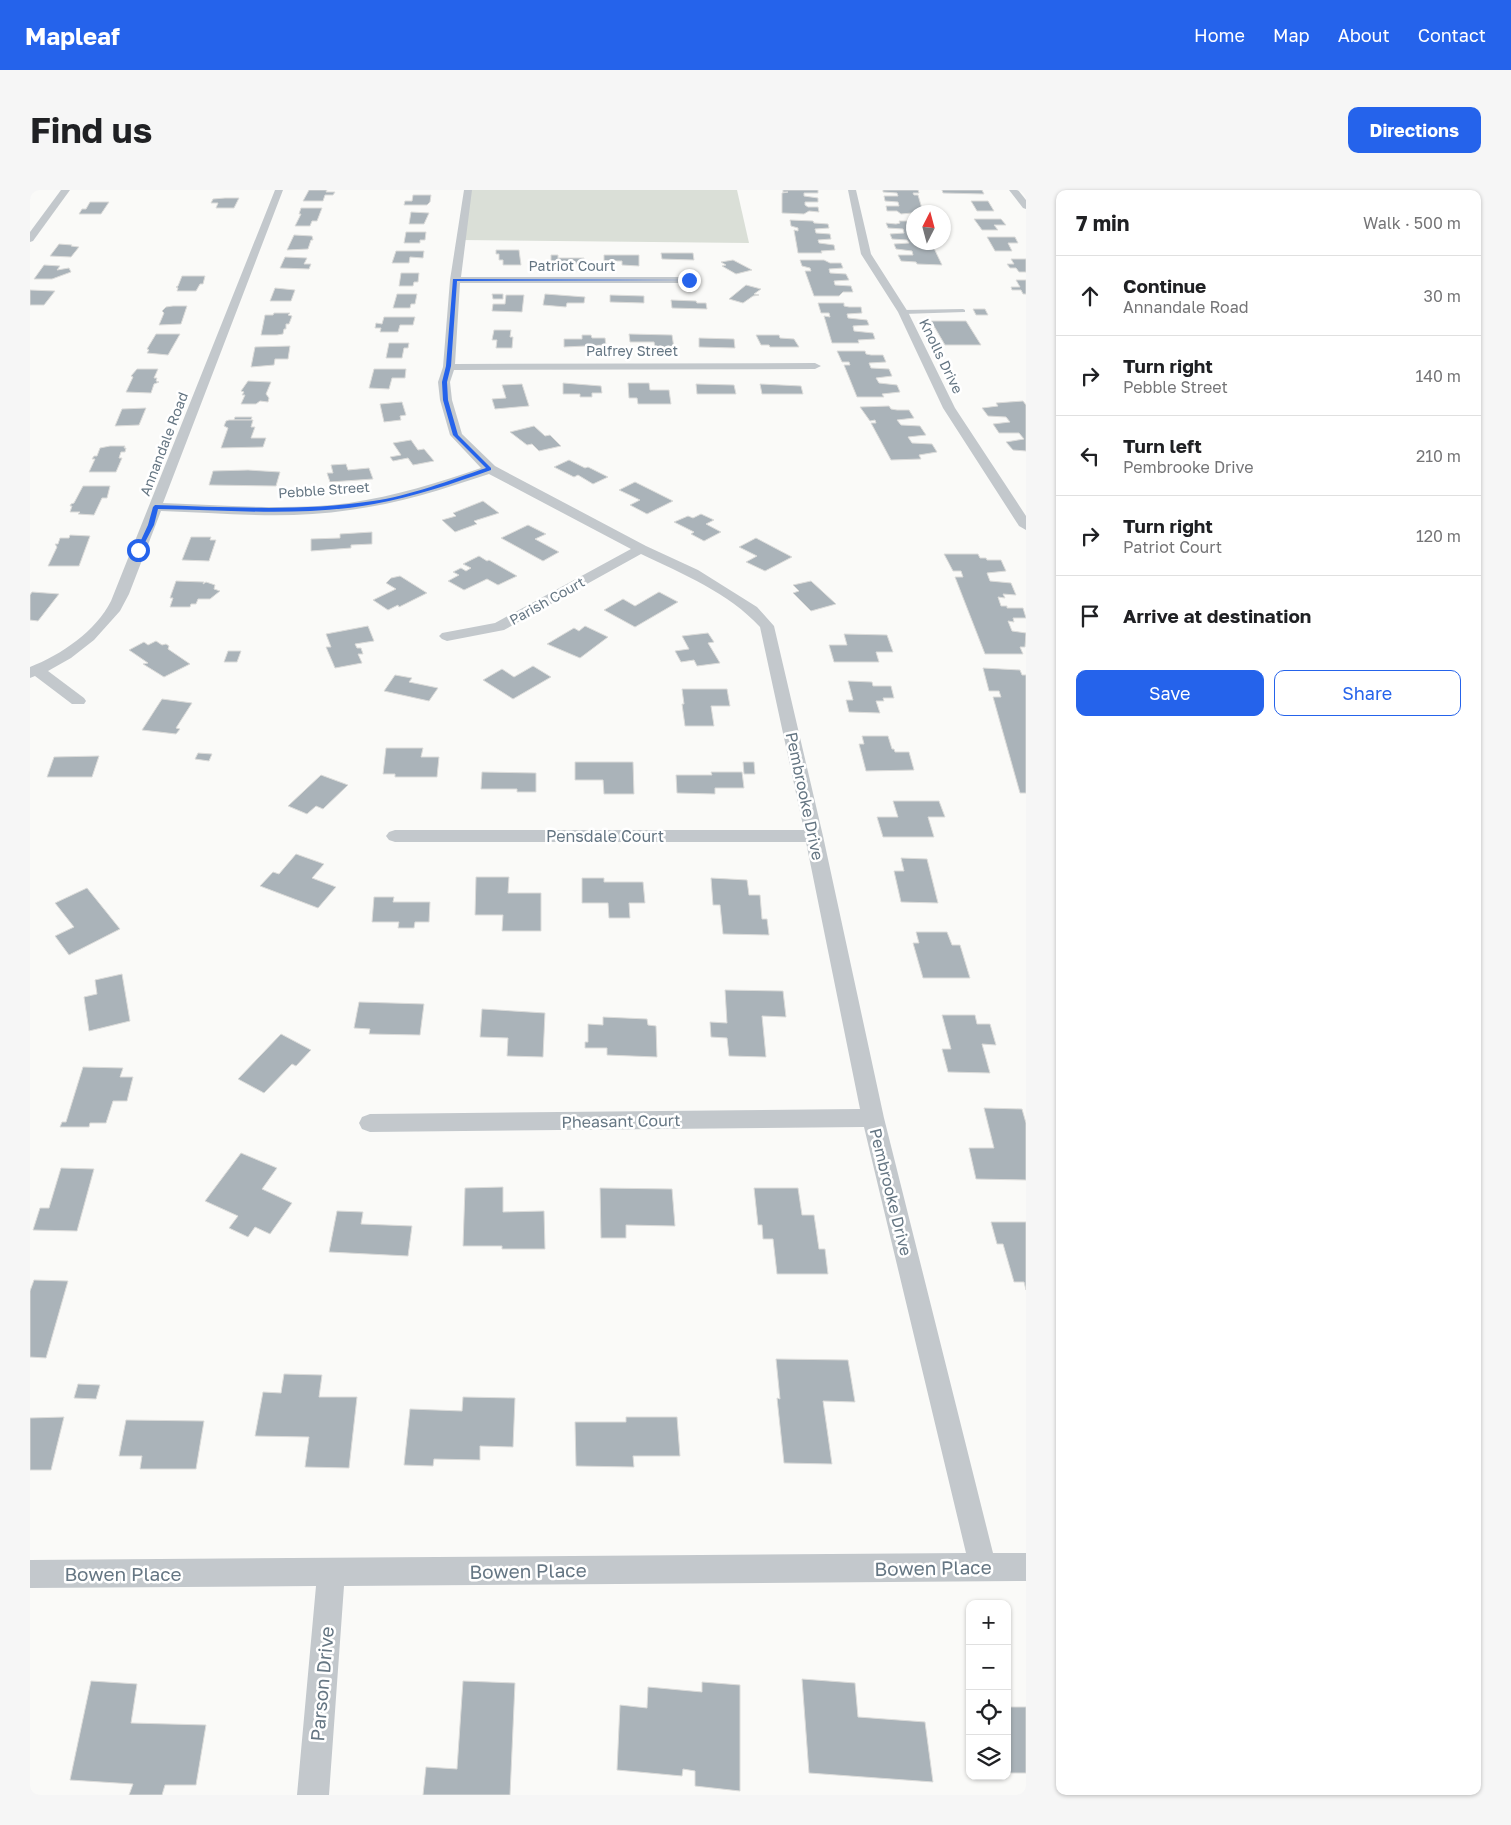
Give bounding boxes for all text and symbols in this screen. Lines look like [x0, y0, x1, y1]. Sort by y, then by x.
text: Mapleaf [25, 21, 120, 50]
text: Home [1194, 24, 1245, 46]
text: Map [1273, 24, 1310, 46]
text: About [1338, 24, 1390, 46]
text: Contact [1418, 24, 1486, 46]
button: Directions [1348, 107, 1481, 153]
text: Find us [30, 109, 152, 151]
north arrow [906, 205, 951, 250]
text: 7 min [1076, 210, 1130, 236]
text: Walk · 500 m [1363, 213, 1461, 233]
street label: Patriot Court [529, 257, 615, 274]
route end [678, 269, 701, 292]
text: Continue [1123, 274, 1206, 297]
icon: ahead [1076, 282, 1104, 310]
text: 30 m [1424, 286, 1461, 306]
text: Annandale Road [1123, 297, 1249, 317]
street label: Knolls Drive [916, 316, 967, 396]
street label: Palfrey Street [586, 342, 678, 359]
text: Turn right [1123, 354, 1213, 377]
icon: right [1076, 362, 1104, 390]
text: 140 m [1415, 366, 1461, 386]
text: Pebble Street [1123, 377, 1228, 397]
street label: Annandale Road [136, 389, 191, 498]
text: Turn left [1123, 434, 1202, 457]
icon: left [1076, 442, 1104, 470]
text: 210 m [1416, 446, 1461, 466]
text: Pembrooke Drive [1123, 457, 1254, 477]
street label: Pebble Street [278, 478, 370, 501]
text: Turn right [1123, 514, 1213, 537]
icon: right [1076, 522, 1104, 550]
text: 120 m [1416, 526, 1461, 546]
text: Patriot Court [1123, 537, 1222, 557]
route start [127, 539, 150, 562]
street label: Parish Court [506, 573, 587, 628]
icon: arrive [1076, 602, 1104, 630]
text: Arrive at destination [1123, 604, 1311, 627]
button: Save [1076, 670, 1264, 716]
button: Share [1274, 670, 1461, 716]
street label: Pembrooke Drive [782, 730, 828, 862]
street label: Pensdale Court [546, 826, 664, 846]
street label: Pheasant Court [561, 1110, 681, 1132]
street label: Pembrooke Drive [866, 1126, 916, 1258]
street label: Bowen Place [874, 1555, 992, 1580]
street label: Bowen Place [469, 1558, 587, 1583]
street label: Bowen Place [64, 1562, 182, 1585]
map controls [966, 1600, 1011, 1780]
button: + [966, 1600, 1011, 1645]
street label: Parson Drive [305, 1625, 338, 1742]
button: − [966, 1645, 1011, 1690]
button: locate [966, 1690, 1011, 1735]
button: layers [966, 1735, 1011, 1780]

